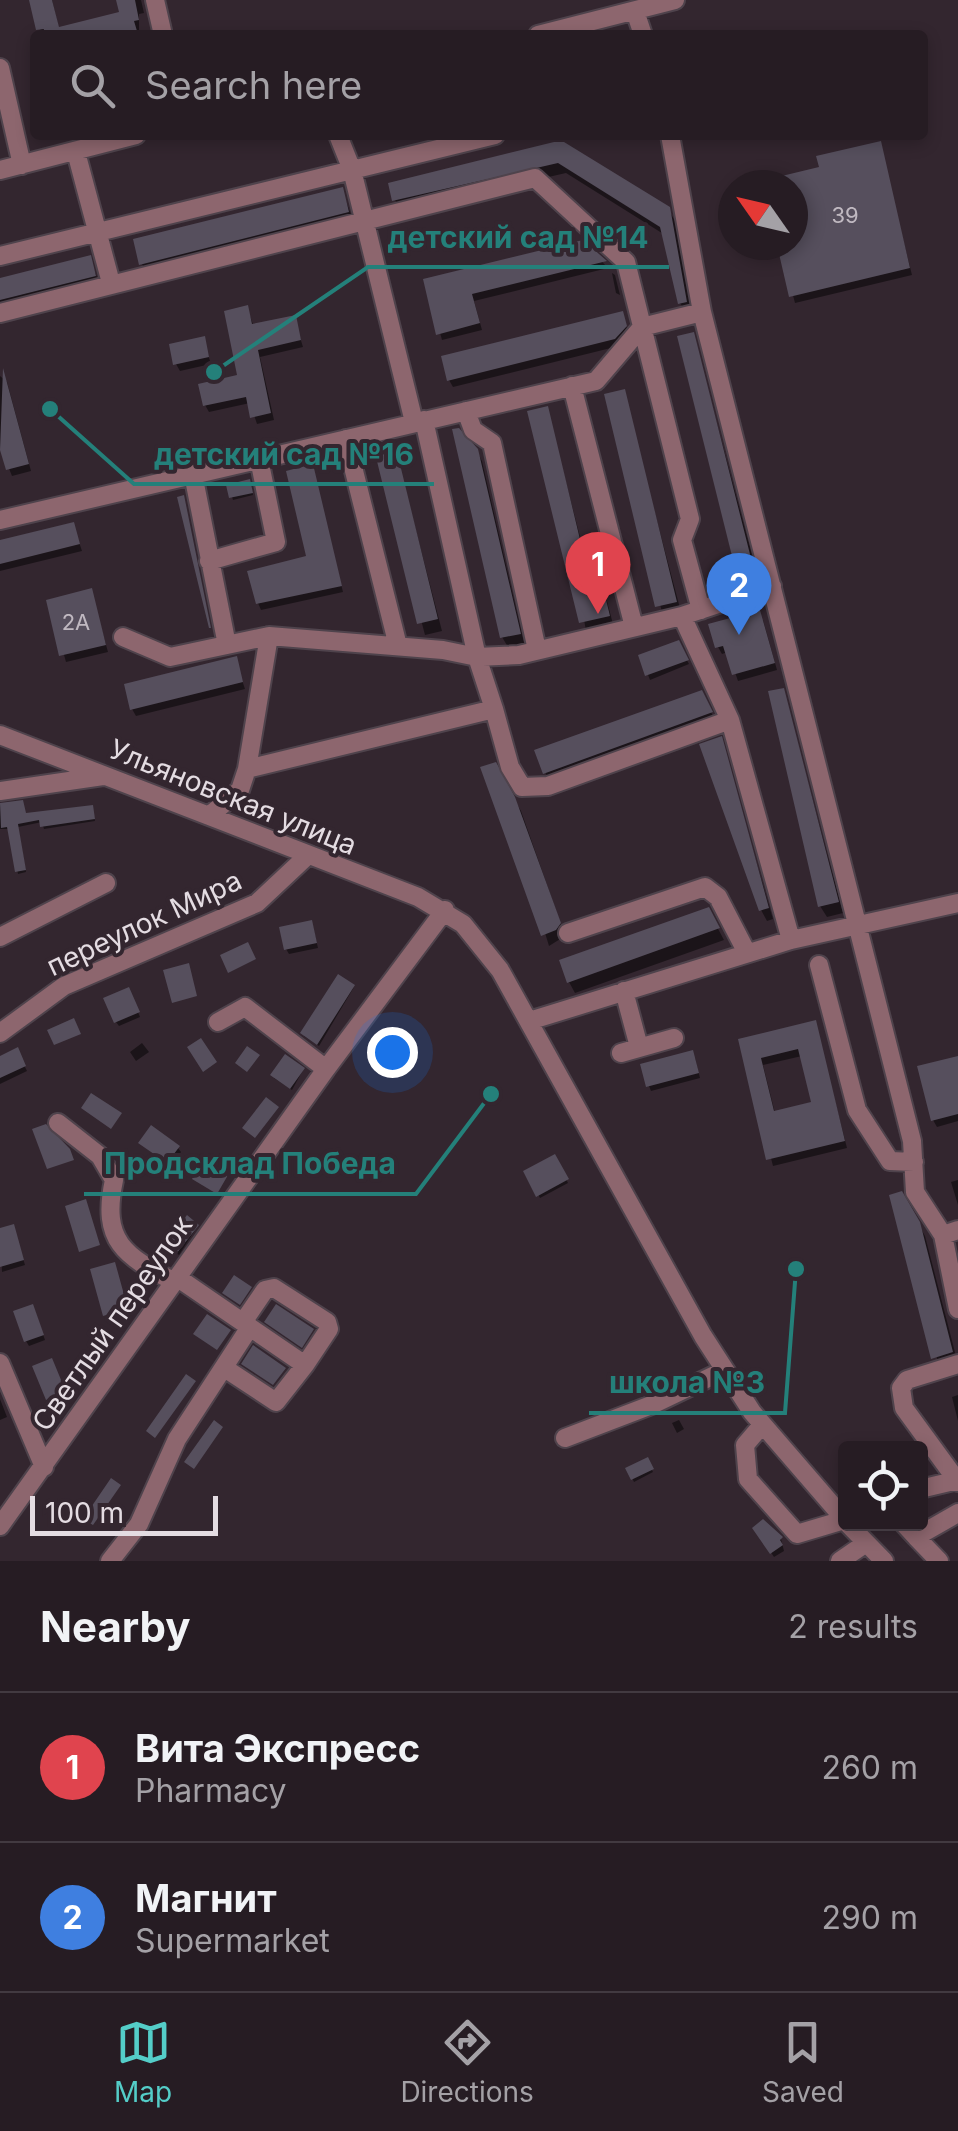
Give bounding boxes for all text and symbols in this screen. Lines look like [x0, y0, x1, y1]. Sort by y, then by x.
search box [30, 30, 928, 140]
icon: search [65, 58, 120, 113]
text: Search here [145, 62, 362, 108]
north arrow [718, 170, 808, 260]
house number: 39 [831, 202, 859, 228]
callout: детский сад №14 [368, 207, 669, 267]
text: детский сад №14 [388, 219, 648, 255]
callout: детский сад №16 [134, 424, 434, 484]
text: детский сад №16 [154, 436, 414, 472]
pin: 1 [566, 532, 630, 614]
pin: 2 [706, 552, 772, 635]
house number: 2А [62, 609, 90, 635]
street label: Ульяновская улица [104, 732, 362, 862]
street label: переулок Мира [41, 863, 247, 983]
your location [367, 1027, 418, 1078]
callout: Продсклад Победа [84, 1134, 416, 1194]
text: Продсклад Победа [104, 1145, 396, 1181]
street label: Светлый переулок [25, 1209, 199, 1437]
callout: школа №3 [589, 1353, 785, 1413]
text: школа №3 [609, 1364, 765, 1400]
map controls [838, 1441, 928, 1531]
button: locate [838, 1441, 928, 1531]
scale bar [30, 1491, 218, 1536]
text: 100 m [45, 1496, 124, 1530]
text: Nearby [40, 1601, 191, 1652]
text: 2 results [788, 1607, 918, 1646]
text: Вита Экспресс [135, 1725, 420, 1771]
text: 1 [66, 1748, 79, 1787]
text: 260 m [821, 1748, 918, 1787]
text: Pharmacy [135, 1771, 287, 1810]
text: Магнит [135, 1875, 277, 1921]
text: 2 [62, 1898, 83, 1937]
text: 290 m [821, 1898, 918, 1937]
text: Supermarket [135, 1921, 330, 1960]
tab: Map [114, 2015, 172, 2109]
tab: Directions [400, 2015, 534, 2109]
tab: Saved [762, 2015, 844, 2109]

